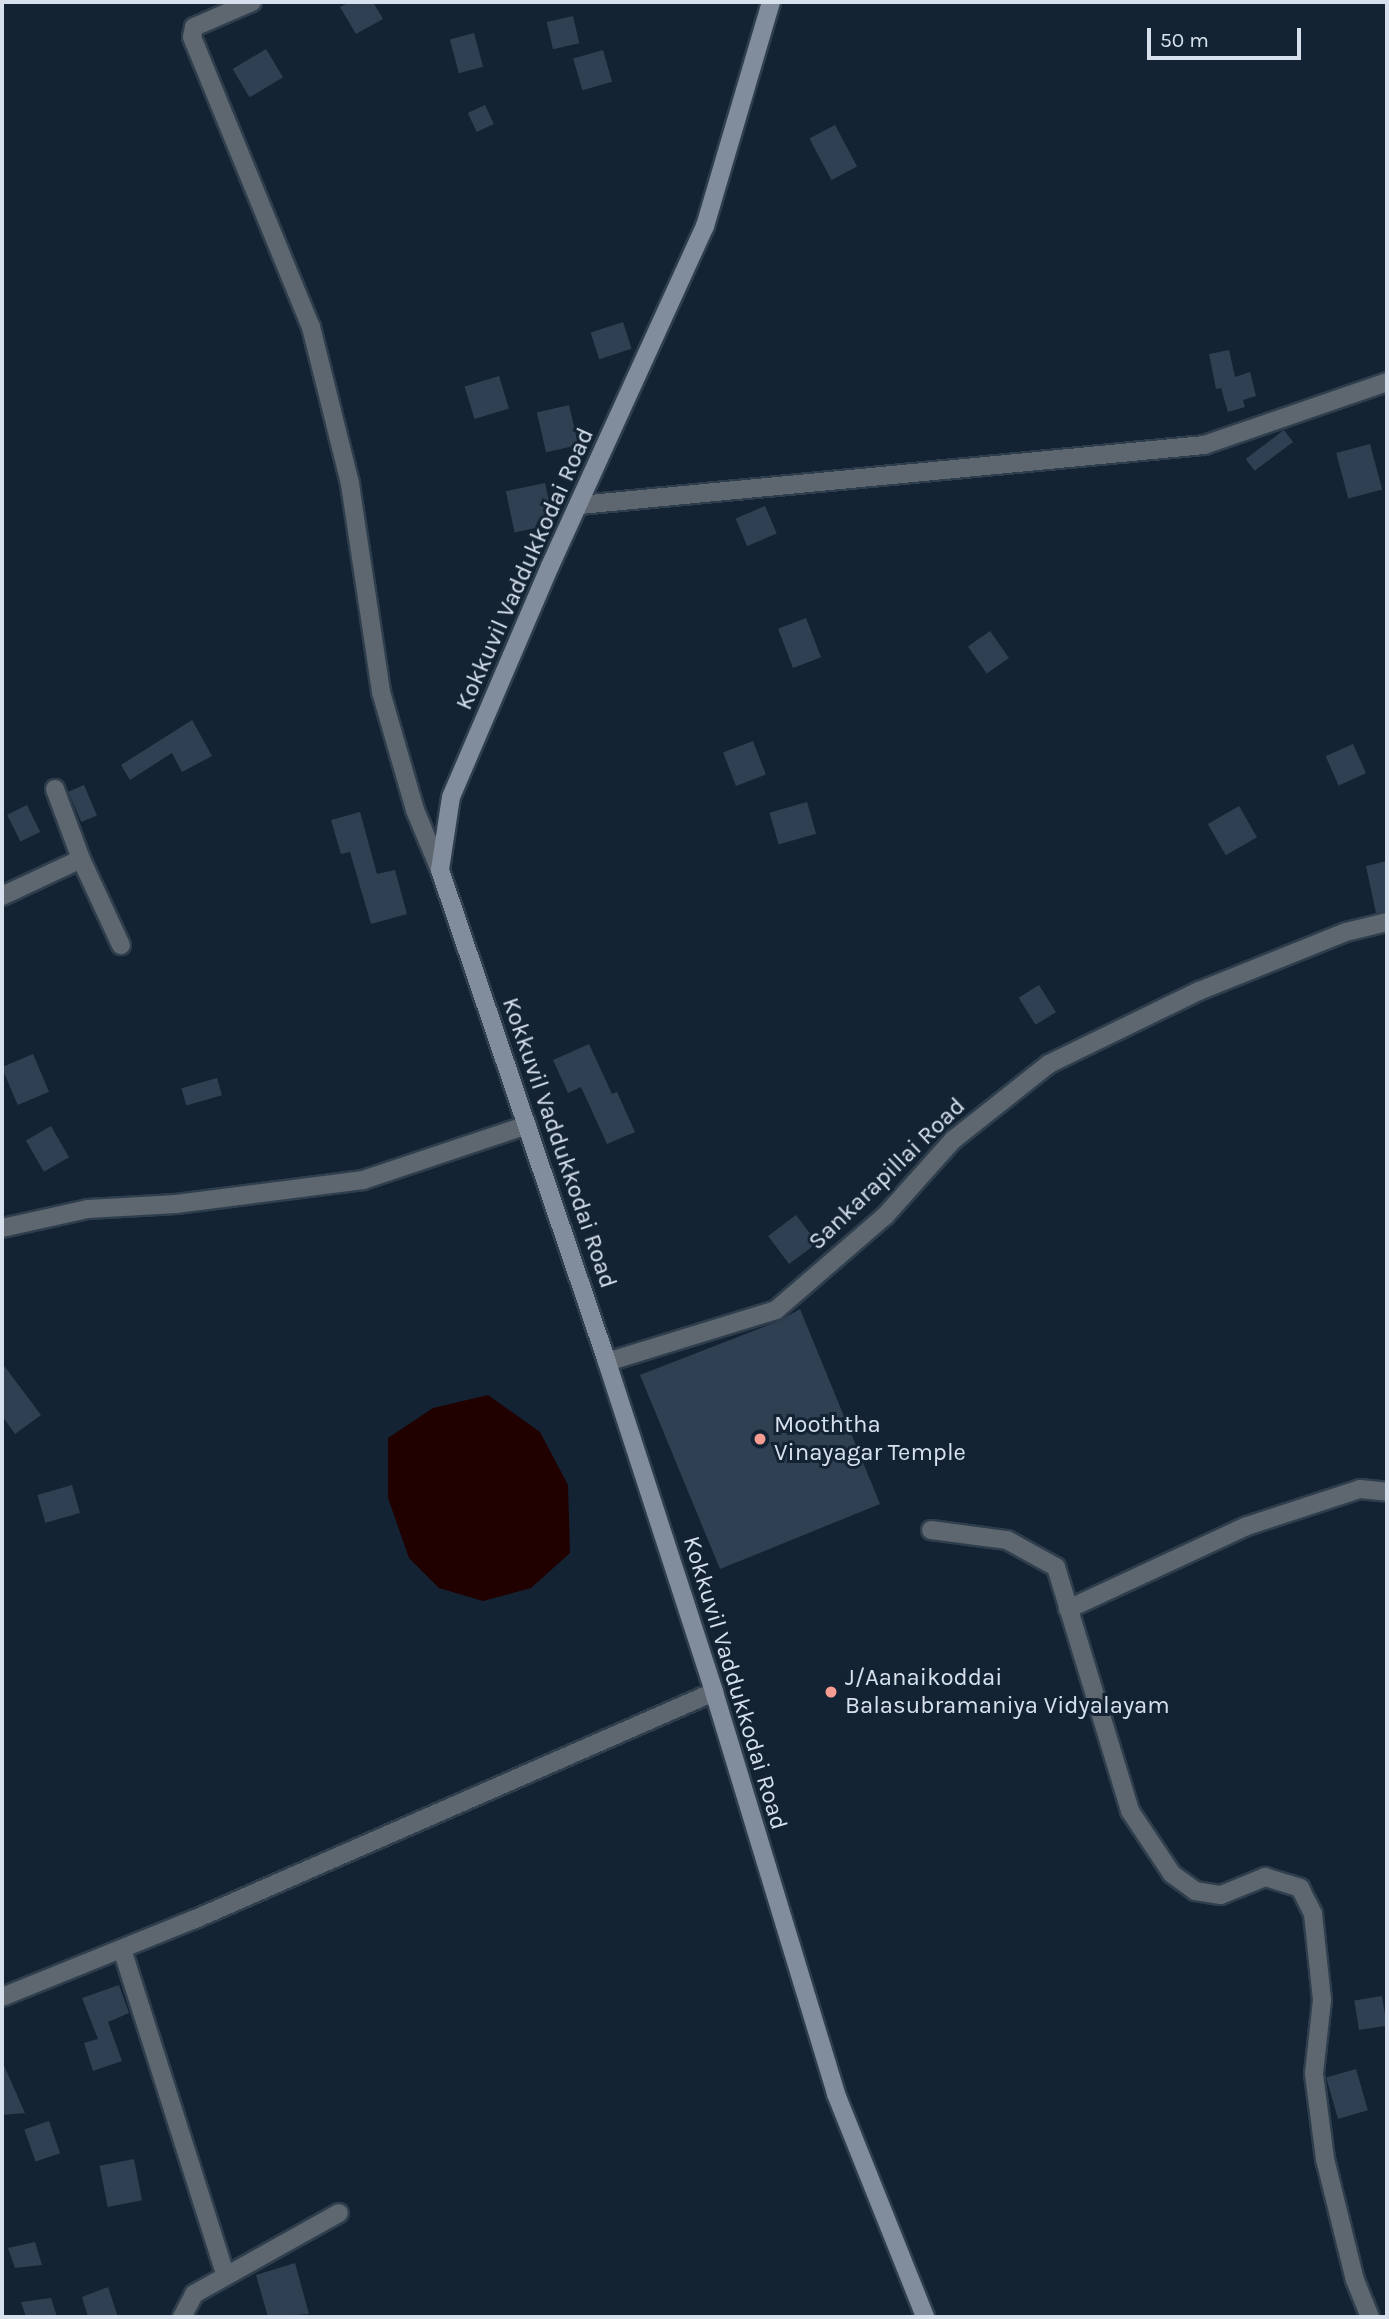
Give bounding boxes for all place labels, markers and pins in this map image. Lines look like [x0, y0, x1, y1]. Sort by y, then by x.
place label: Mooththa Vinayagar Temple [774, 1411, 966, 1467]
marker: Mooththa Vinayagar Temple [752, 1431, 768, 1447]
place label: J/Aanaikoddai Balasubramaniya Vidyalayam [845, 1664, 1170, 1720]
marker: J/Aanaikoddai Balasubramaniya Vidyalayam [823, 1684, 839, 1700]

